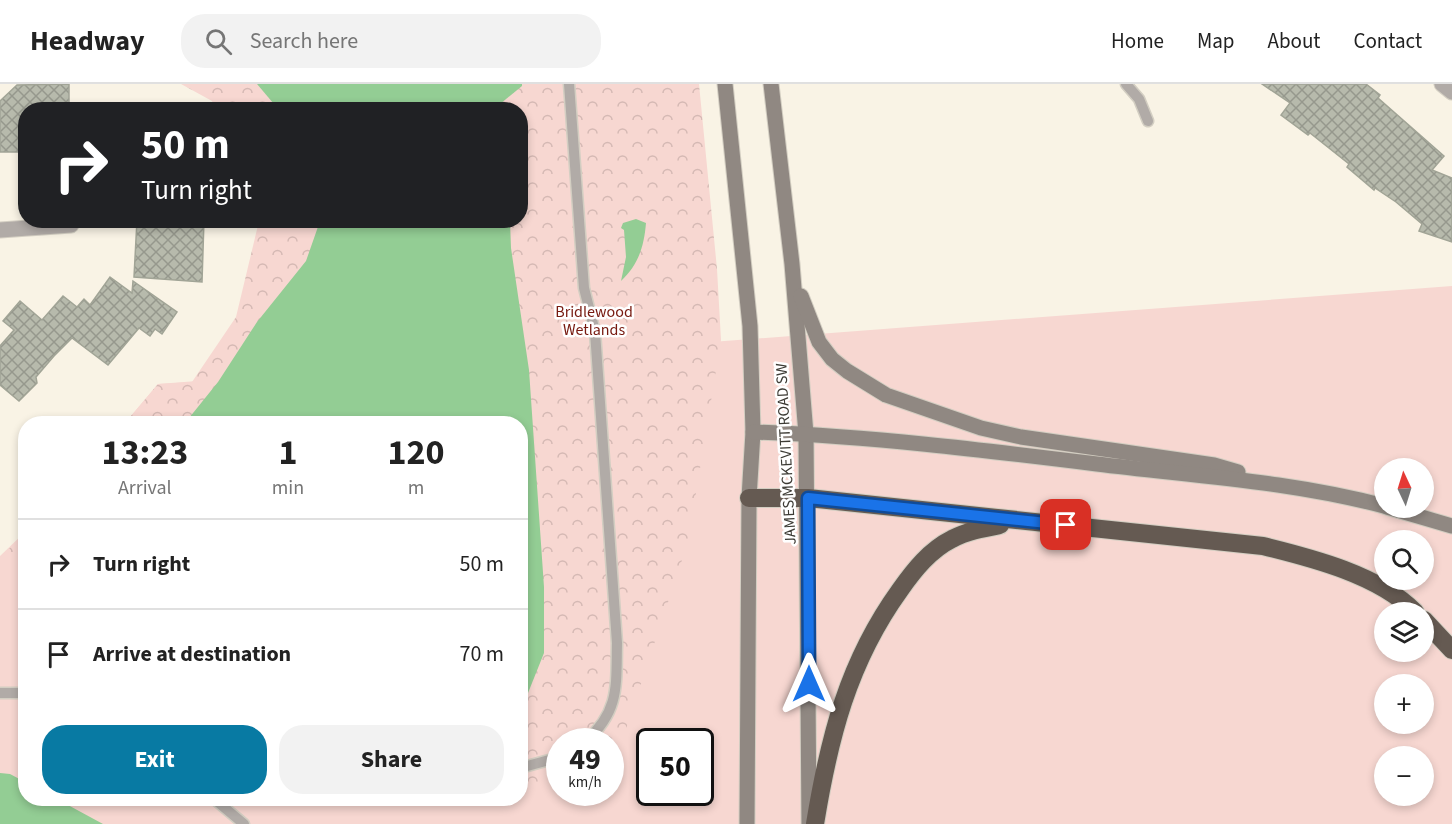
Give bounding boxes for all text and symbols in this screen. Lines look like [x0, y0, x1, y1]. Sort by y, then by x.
search box [181, 14, 601, 68]
text: Headway [30, 21, 145, 61]
icon: search [202, 25, 235, 58]
text: Search here [250, 25, 358, 57]
text: Home [1111, 26, 1164, 56]
text: Map [1197, 26, 1235, 56]
text: About [1268, 26, 1320, 56]
text: Contact [1353, 26, 1422, 56]
text: 50 m [141, 115, 230, 175]
icon: right [42, 126, 120, 204]
text: Turn right [141, 171, 252, 210]
park label: Bridlewood Wetlands [555, 301, 633, 341]
street label: JAMES MCKEVITT ROAD SW [770, 362, 802, 545]
text: 13:23 [101, 427, 188, 478]
text: 1 [278, 427, 297, 478]
text: 120 [388, 427, 445, 478]
north arrow [1374, 458, 1434, 518]
map controls [1374, 458, 1434, 806]
text: Arrival [118, 474, 172, 502]
text: min [272, 474, 304, 502]
text: m [408, 474, 424, 502]
pin [1040, 499, 1091, 550]
icon: arrive [1049, 508, 1082, 541]
button: search [1374, 530, 1434, 590]
icon: right [42, 548, 75, 581]
text: Turn right [93, 548, 190, 580]
text: 50 m [459, 548, 504, 580]
button: layers [1374, 602, 1434, 662]
icon: arrive [42, 638, 75, 671]
text: Arrive at destination [93, 638, 291, 670]
text: 70 m [459, 638, 504, 670]
position arrow [777, 652, 841, 716]
button: + [1374, 674, 1434, 734]
button: Exit [42, 725, 267, 794]
button: Share [279, 725, 504, 794]
speed limit sign: 50 [636, 728, 714, 806]
text: 49 [569, 738, 601, 781]
button: − [1374, 746, 1434, 806]
text: km/h [568, 772, 602, 793]

